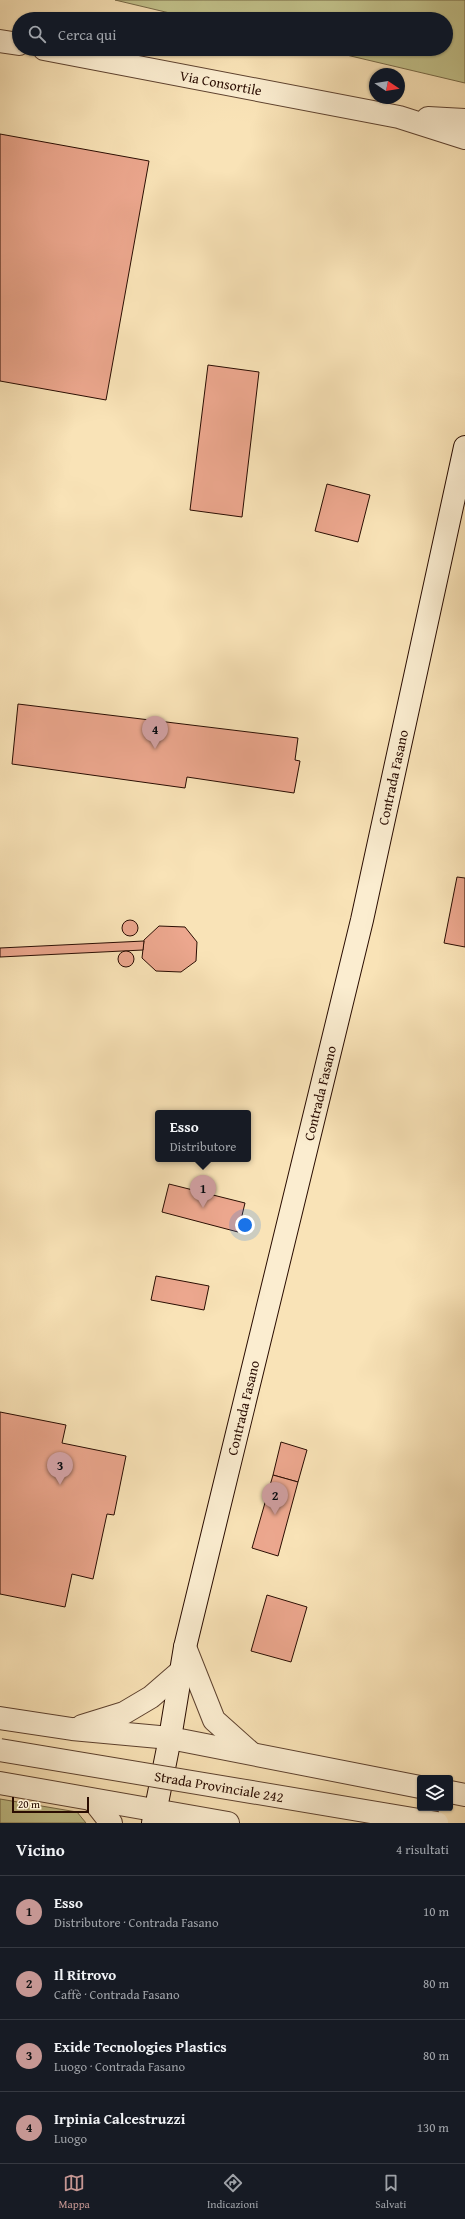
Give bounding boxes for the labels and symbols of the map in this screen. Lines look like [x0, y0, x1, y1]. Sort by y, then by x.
street label: Via Consortile [178, 65, 264, 101]
north arrow [369, 68, 405, 104]
pin: 4 [142, 716, 168, 749]
street label: Contrada Fasano [373, 728, 413, 827]
street label: Contrada Fasano [299, 1044, 341, 1143]
pin: 1 [190, 1175, 216, 1208]
your location [235, 1215, 255, 1235]
street label: Contrada Fasano [222, 1358, 264, 1457]
pin: 3 [47, 1452, 73, 1485]
pin: 2 [262, 1482, 288, 1515]
street label: Strada Provinciale 242 [153, 1766, 285, 1807]
scale bar [12, 1795, 89, 1814]

